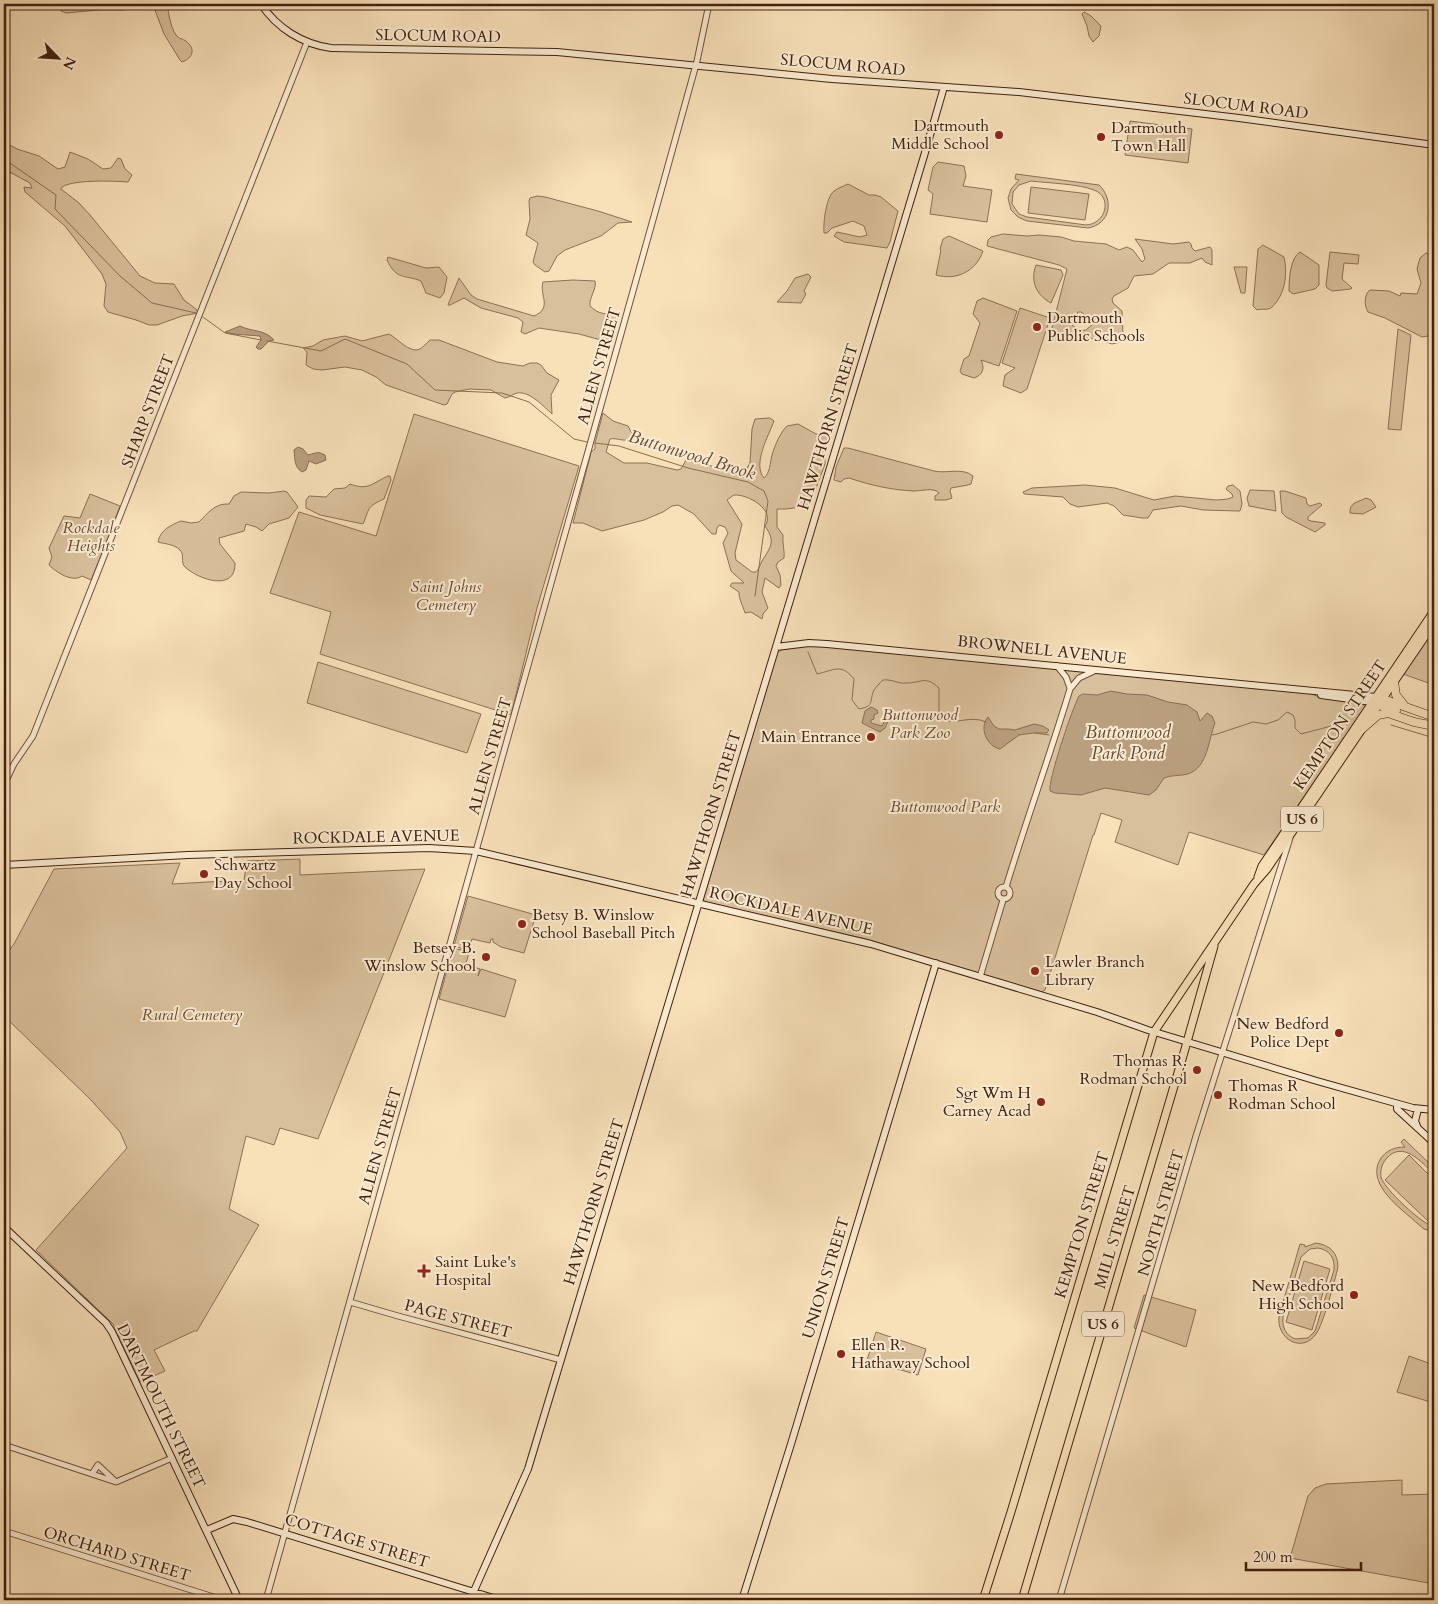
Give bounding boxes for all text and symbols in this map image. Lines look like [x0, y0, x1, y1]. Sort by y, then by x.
street label: SLOCUM ROAD [375, 24, 501, 48]
north arrow [32, 32, 82, 82]
street label: SLOCUM ROAD [780, 49, 906, 81]
text: N [58, 54, 81, 73]
street label: SLOCUM ROAD [1182, 87, 1310, 125]
place label: Dartmouth Middle School [891, 115, 989, 155]
place label: Dartmouth Town Hall [1111, 117, 1187, 157]
marker: Dartmouth Middle School [993, 129, 1005, 141]
marker: Dartmouth Town Hall [1095, 131, 1107, 143]
street label: ALLEN STREET [572, 305, 626, 427]
place label: Dartmouth Public Schools [1047, 307, 1145, 347]
marker: Dartmouth Public Schools [1031, 321, 1043, 333]
street label: HAWTHORN STREET [792, 341, 864, 513]
street label: SHARP STREET [116, 351, 180, 471]
water label: Buttonwood Brook [625, 424, 759, 486]
park label: Rockdale Heights [62, 517, 120, 557]
park label: Saint Johns Cemetery [411, 576, 482, 616]
street label: BROWNELL AVENUE [956, 630, 1128, 670]
street label: KEMPTON STREET [1288, 656, 1392, 794]
street label: ALLEN STREET [463, 695, 517, 817]
park label: Buttonwood Park Zoo [882, 704, 959, 744]
water label: Buttonwood Park Pond [1085, 720, 1172, 766]
place label: Main Entrance [761, 726, 861, 748]
street label: HAWTHORN STREET [675, 728, 747, 900]
marker: Main Entrance [865, 731, 877, 743]
park label: Buttonwood Park [890, 796, 1000, 818]
road number: US 6 [1281, 806, 1323, 832]
street label: ROCKDALE AVENUE [292, 825, 460, 849]
place label: Schwartz Day School [214, 854, 292, 894]
marker: Schwartz Day School [198, 868, 210, 880]
street label: ROCKDALE AVENUE [707, 882, 875, 941]
place label: Betsy B. Winslow School Baseball Pitch [532, 904, 675, 944]
marker: Betsy B. Winslow School Baseball Pitch [516, 918, 528, 930]
place label: Betsey B. Winslow School [363, 937, 476, 977]
marker: Betsey B. Winslow School [480, 951, 492, 963]
place label: Lawler Branch Library [1045, 951, 1145, 991]
marker: Lawler Branch Library [1029, 965, 1041, 977]
park label: Rural Cemetery [142, 1004, 243, 1026]
place label: New Bedford Police Dept [1236, 1013, 1329, 1053]
marker: New Bedford Police Dept [1333, 1027, 1345, 1039]
place label: Thomas R. Rodman School [1079, 1050, 1187, 1090]
marker: Thomas R. Rodman School [1191, 1064, 1203, 1076]
place label: Thomas R Rodman School [1228, 1075, 1336, 1115]
place label: Sgt Wm H Carney Acad [943, 1082, 1031, 1122]
street label: ALLEN STREET [353, 1085, 407, 1207]
marker: Thomas R Rodman School [1212, 1089, 1224, 1101]
marker: Sgt Wm H Carney Acad [1035, 1096, 1047, 1108]
street label: HAWTHORN STREET [558, 1116, 630, 1288]
street label: NORTH STREET [1132, 1147, 1190, 1279]
street label: KEMPTON STREET [1049, 1149, 1115, 1301]
street label: MILL STREET [1089, 1183, 1141, 1291]
street label: UNION STREET [797, 1214, 855, 1342]
place label: Saint Luke's Hospital [435, 1251, 516, 1291]
marker: Saint Luke's Hospital [417, 1264, 431, 1278]
place label: New Bedford High School [1251, 1275, 1344, 1315]
marker: New Bedford High School [1348, 1289, 1360, 1301]
street label: PAGE STREET [402, 1294, 514, 1344]
road number: US 6 [1082, 1312, 1124, 1336]
street label: DARTMOUTH STREET [111, 1320, 211, 1492]
place label: Ellen R. Hathaway School [851, 1334, 970, 1374]
marker: Ellen R. Hathaway School [835, 1348, 847, 1360]
street label: COTTAGE STREET [282, 1509, 432, 1574]
street label: ORCHARD STREET [41, 1521, 193, 1587]
scale bar [1246, 1539, 1360, 1571]
text: 200 m [1253, 1547, 1293, 1567]

